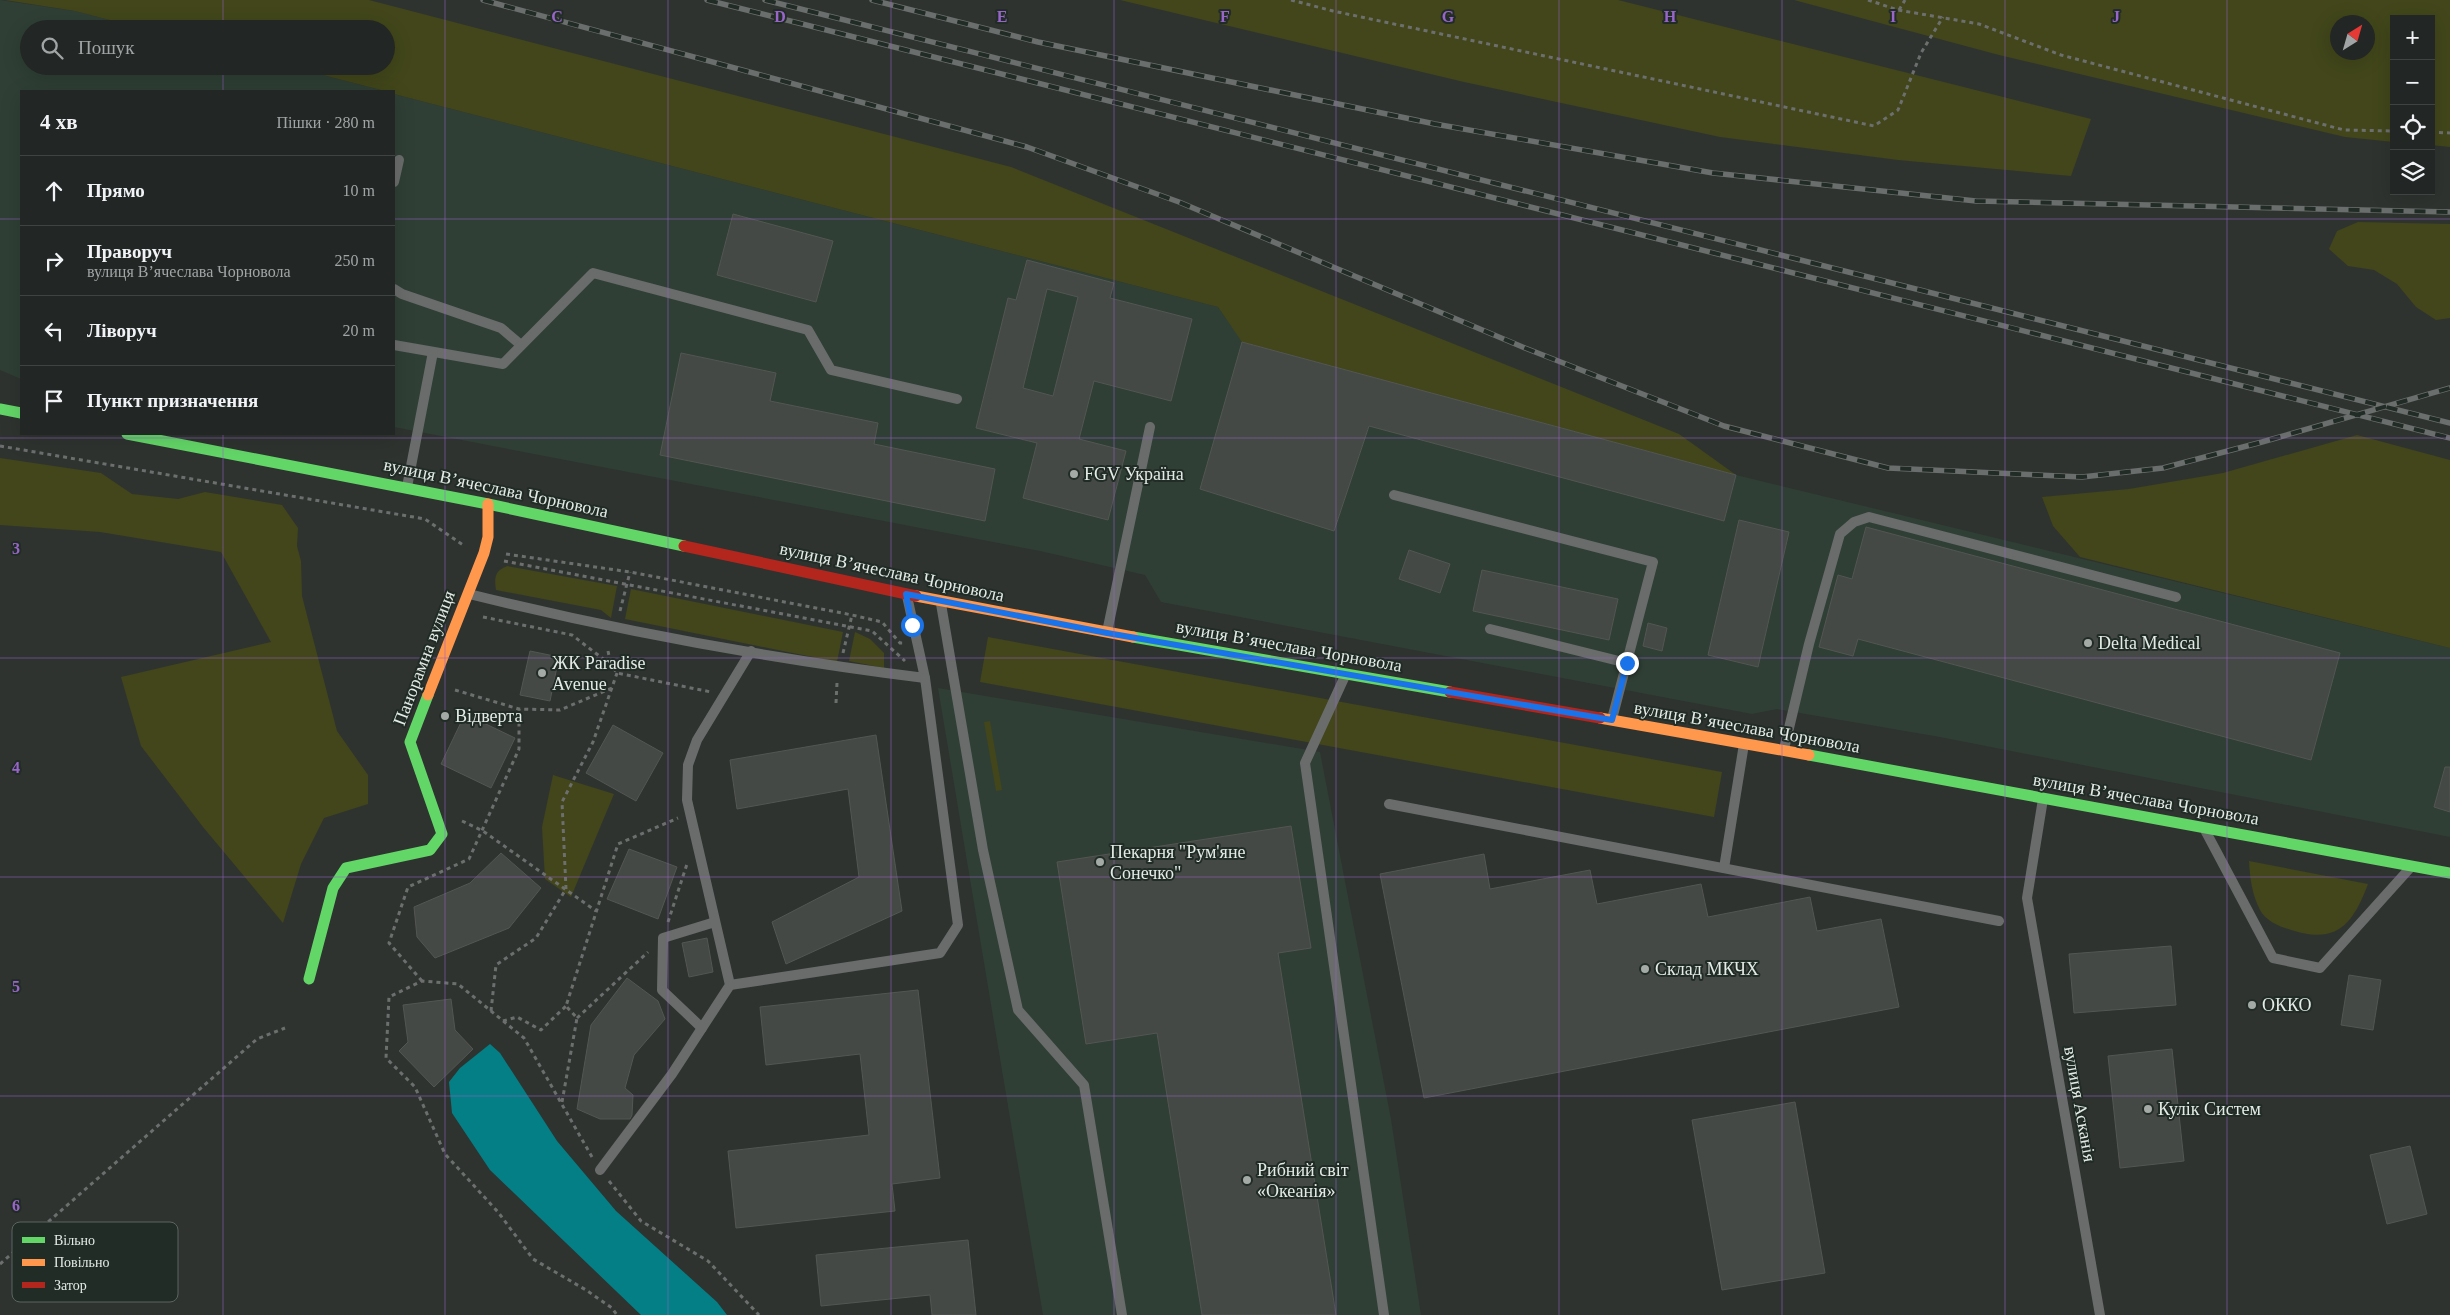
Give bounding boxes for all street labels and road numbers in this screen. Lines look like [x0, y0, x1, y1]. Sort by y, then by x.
street label: вулиця Вʼячеслава Чорновола [382, 454, 610, 522]
street label: вулиця Вʼячеслава Чорновола [778, 538, 1006, 606]
street label: Панорамна вулиця [389, 588, 459, 728]
street label: вулиця Вʼячеслава Чорновола [1174, 616, 1404, 676]
street label: вулиця Вʼячеслава Чорновола [1632, 697, 1862, 757]
street label: вулиця Вʼячеслава Чорновола [2031, 769, 2261, 829]
street label: вулиця Асканія [2060, 1045, 2100, 1163]

